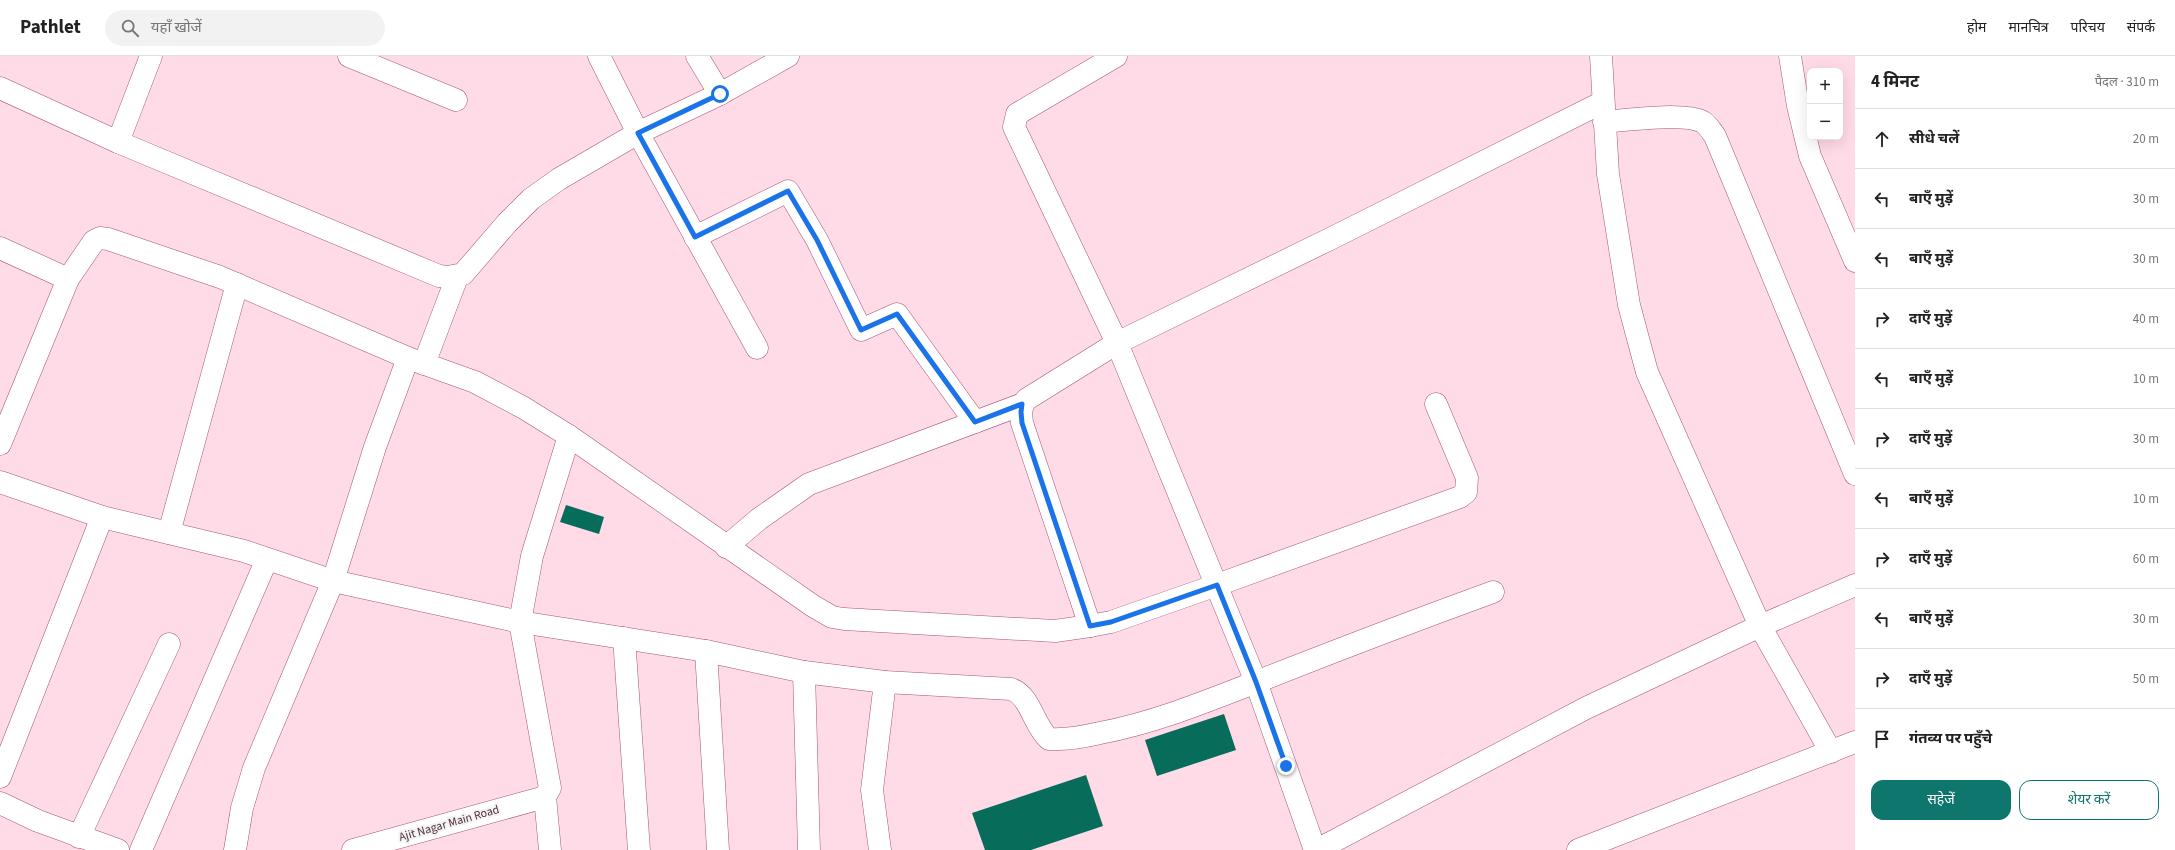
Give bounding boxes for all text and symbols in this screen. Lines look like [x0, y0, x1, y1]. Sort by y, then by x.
search box [105, 10, 385, 46]
text: Pathlet [20, 14, 81, 41]
icon: search [119, 17, 141, 39]
text: यहाँ खोजें [151, 17, 202, 38]
text: होम [1967, 18, 1986, 38]
text: मानचित्र [2008, 18, 2049, 38]
text: परिचय [2071, 18, 2105, 38]
text: संपर्क [2127, 18, 2155, 38]
map controls [1807, 68, 1843, 140]
button: + [1807, 68, 1843, 104]
text: 4 मिनट [1871, 70, 1919, 94]
text: पैदल · 310 m [2095, 73, 2159, 91]
route start [711, 85, 729, 103]
button: − [1807, 104, 1843, 140]
icon: ahead [1871, 128, 1893, 150]
text: सीधे चलें [1909, 128, 1959, 149]
text: 20 m [2133, 130, 2159, 148]
icon: left [1871, 188, 1893, 210]
text: बाएँ मुड़ें [1909, 188, 1953, 209]
text: 30 m [2133, 190, 2159, 208]
icon: left [1871, 248, 1893, 270]
text: बाएँ मुड़ें [1909, 248, 1953, 269]
text: 30 m [2133, 250, 2159, 268]
icon: right [1871, 308, 1893, 330]
text: दाएँ मुड़ें [1909, 308, 1952, 329]
text: 40 m [2133, 310, 2159, 328]
icon: left [1871, 368, 1893, 390]
text: बाएँ मुड़ें [1909, 368, 1953, 389]
text: 10 m [2133, 370, 2159, 388]
icon: right [1871, 428, 1893, 450]
text: दाएँ मुड़ें [1909, 428, 1952, 449]
text: 30 m [2133, 430, 2159, 448]
icon: left [1871, 488, 1893, 510]
text: बाएँ मुड़ें [1909, 488, 1953, 509]
text: 10 m [2133, 490, 2159, 508]
icon: right [1871, 548, 1893, 570]
text: दाएँ मुड़ें [1909, 548, 1952, 569]
text: 60 m [2133, 550, 2159, 568]
icon: left [1871, 608, 1893, 630]
text: बाएँ मुड़ें [1909, 608, 1953, 629]
text: 30 m [2133, 610, 2159, 628]
icon: right [1871, 668, 1893, 690]
text: दाएँ मुड़ें [1909, 668, 1952, 689]
text: 50 m [2133, 670, 2159, 688]
icon: arrive [1871, 728, 1893, 750]
text: गंतव्य पर पहुँचे [1909, 728, 1992, 749]
route end [1277, 757, 1295, 775]
button: सहेजें [1871, 780, 2011, 820]
button: शेयर करें [2019, 780, 2159, 820]
street label: Ajit Nagar Main Road [397, 801, 501, 846]

